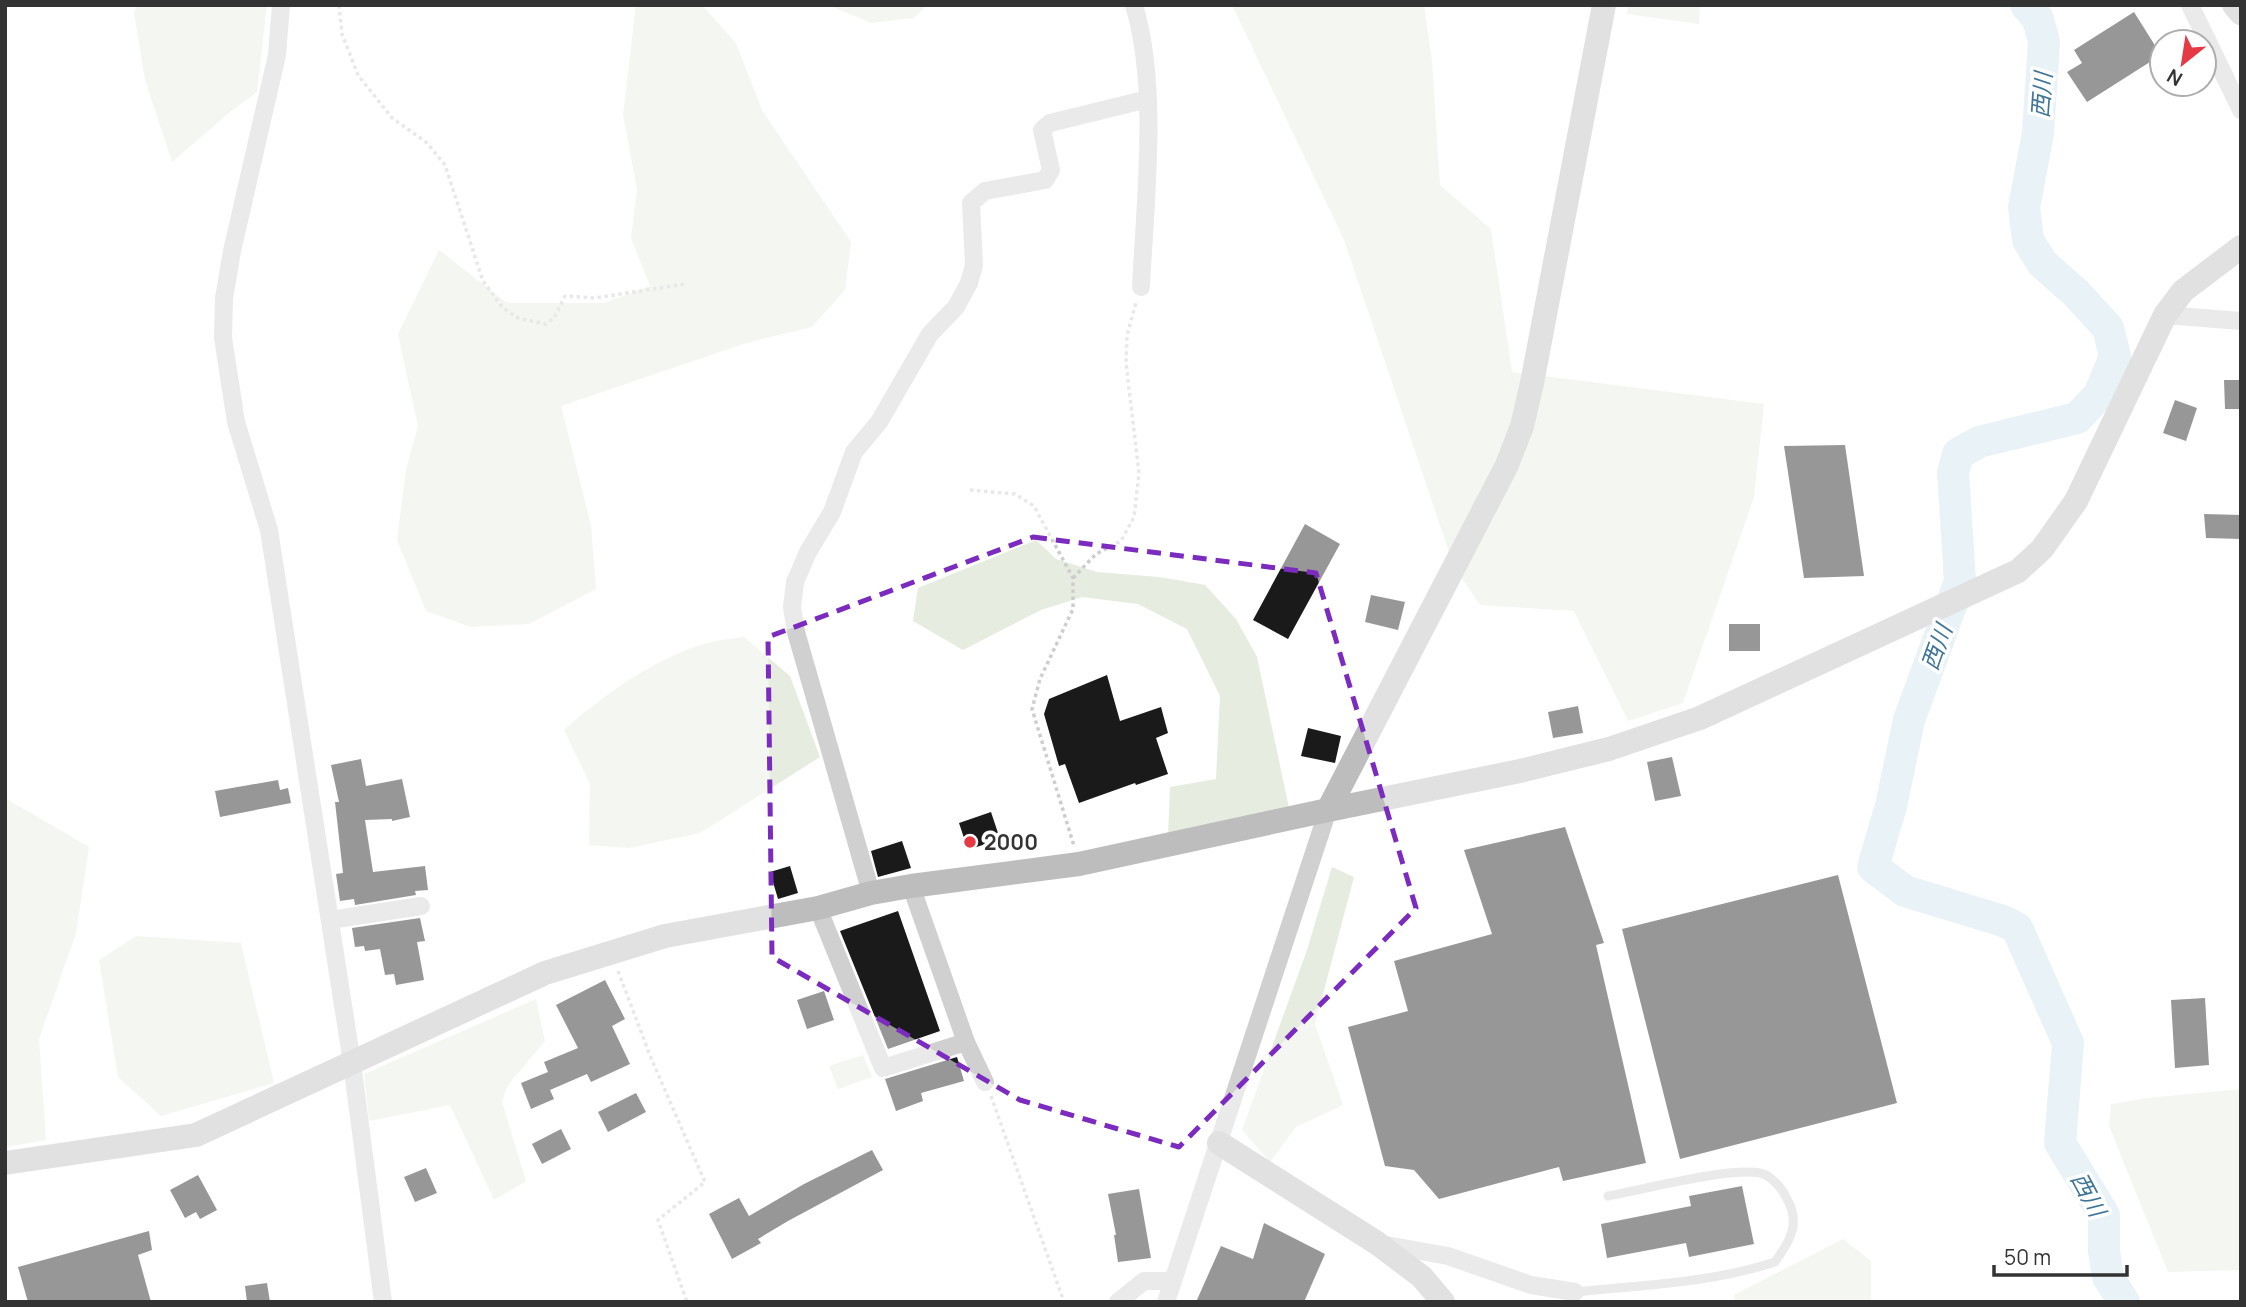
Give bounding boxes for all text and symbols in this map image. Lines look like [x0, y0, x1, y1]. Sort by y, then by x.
north arrow [2148, 28, 2218, 98]
text: N [2162, 63, 2187, 92]
water label: 西川 [2023, 68, 2059, 119]
water label: 西川 [1913, 617, 1960, 674]
place label: 2000 [984, 828, 1038, 856]
marker: 2000 [962, 834, 978, 850]
water label: 西川 [2064, 1166, 2115, 1224]
scale bar [1994, 1234, 2127, 1278]
text: 50 m [2004, 1243, 2051, 1271]

